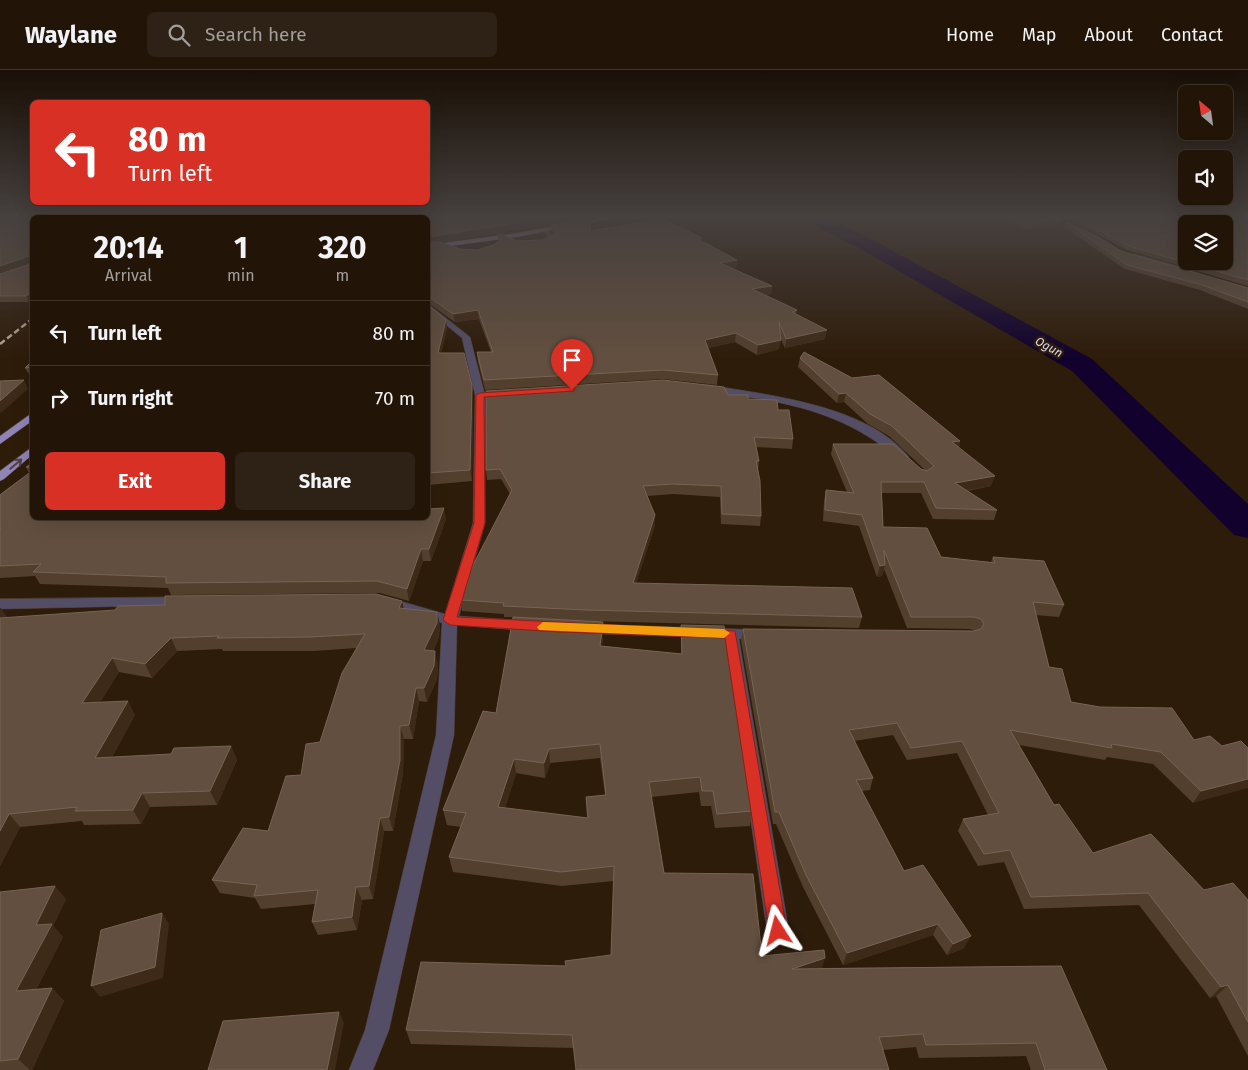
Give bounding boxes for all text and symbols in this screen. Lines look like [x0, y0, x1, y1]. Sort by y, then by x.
search box [147, 12, 497, 57]
text: Waylane [25, 21, 117, 49]
icon: search [165, 21, 193, 49]
text: Search here [205, 23, 307, 46]
text: Home [946, 24, 994, 46]
text: Map [1022, 24, 1056, 46]
text: About [1084, 24, 1133, 46]
text: Contact [1161, 24, 1223, 46]
north arrow [1178, 85, 1232, 140]
map controls [1178, 85, 1233, 270]
text: 80 m [128, 118, 207, 160]
icon: left [45, 120, 110, 185]
button: sound [1178, 150, 1233, 205]
text: Turn left [128, 160, 212, 187]
button: layers [1178, 215, 1233, 270]
text: 20:14 [93, 230, 164, 266]
text: 1 [234, 230, 248, 266]
text: 320 [318, 230, 367, 266]
text: Arrival [105, 266, 152, 285]
text: min [227, 266, 255, 285]
text: m [335, 266, 349, 285]
icon: left [45, 319, 73, 347]
text: Turn left [88, 322, 162, 345]
text: 80 m [373, 322, 415, 345]
water label: Ogun [1033, 334, 1065, 360]
pin [551, 339, 593, 390]
icon: arrive [558, 346, 586, 374]
icon: right [45, 384, 73, 412]
text: Turn right [88, 387, 173, 410]
text: 70 m [375, 387, 415, 410]
button: Exit [45, 452, 225, 510]
button: Share [235, 452, 415, 510]
one-way arrow [10, 458, 23, 469]
position arrow [751, 904, 803, 956]

